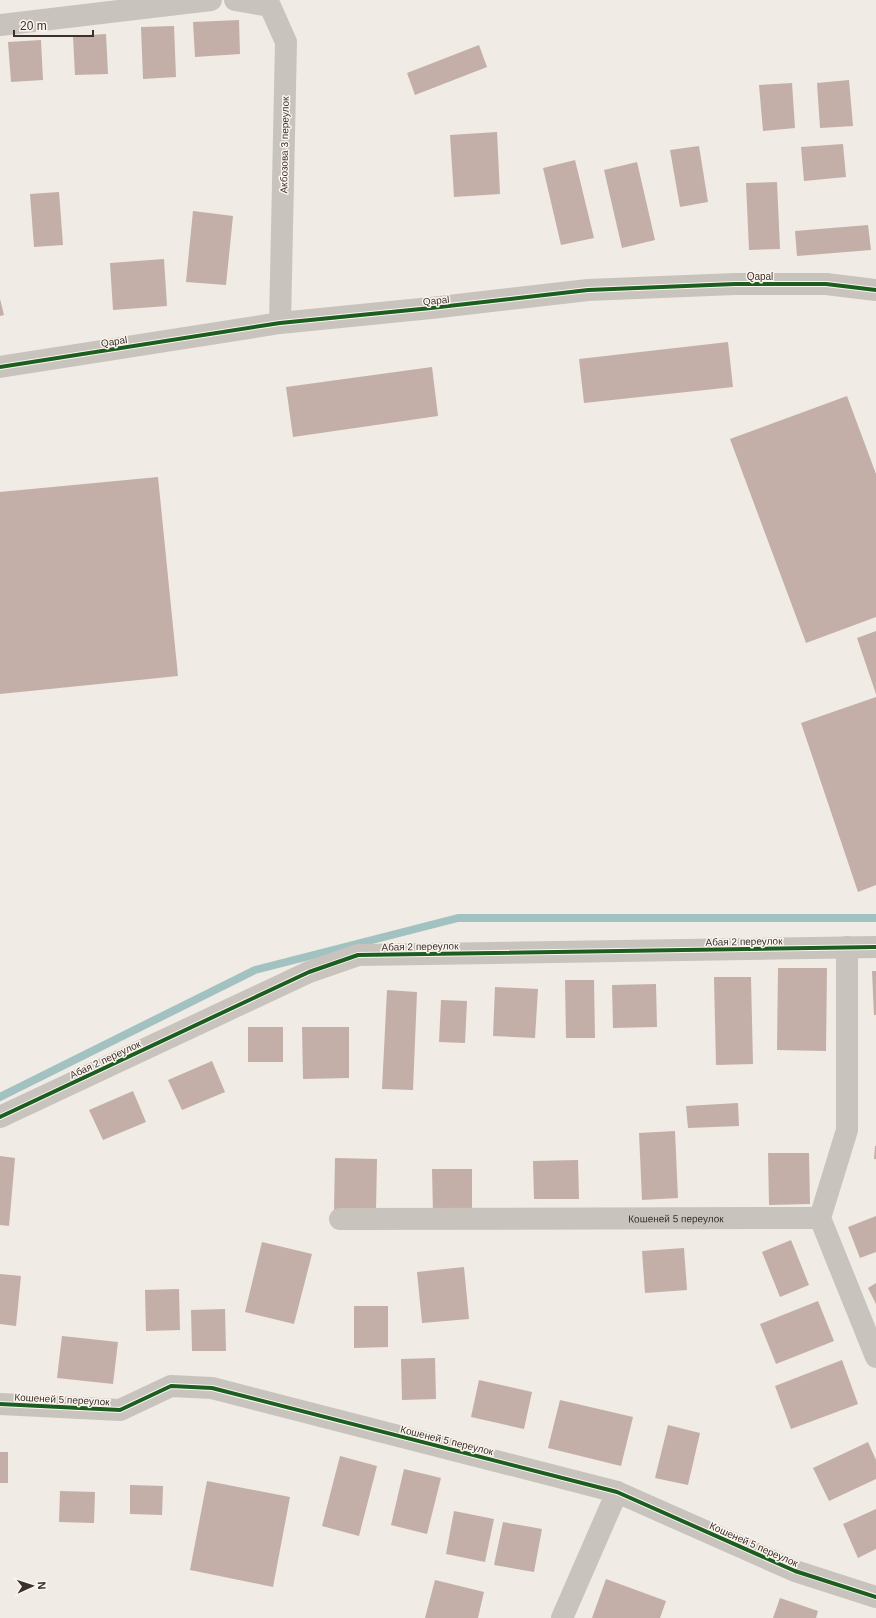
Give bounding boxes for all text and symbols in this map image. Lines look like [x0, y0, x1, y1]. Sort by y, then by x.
scale bar [14, 12, 93, 38]
text: 20 m [20, 19, 47, 33]
street label: Акбозова 3 переулок [278, 96, 291, 194]
street label: Qapal [747, 271, 773, 282]
street label: Qapal [422, 294, 450, 307]
street label: Qapal [100, 334, 128, 349]
street label: Абая 2 переулок [705, 935, 783, 948]
street label: Абая 2 переулок [381, 940, 459, 953]
street label: Абая 2 переулок [68, 1038, 143, 1081]
street label: Кошеней 5 переулок [628, 1213, 724, 1224]
street label: Кошеней 5 переулок [14, 1392, 111, 1408]
street label: Кошеней 5 переулок [399, 1424, 495, 1458]
street label: Кошеней 5 переулок [708, 1520, 800, 1569]
north arrow [12, 1566, 52, 1606]
text: N [36, 1581, 48, 1590]

